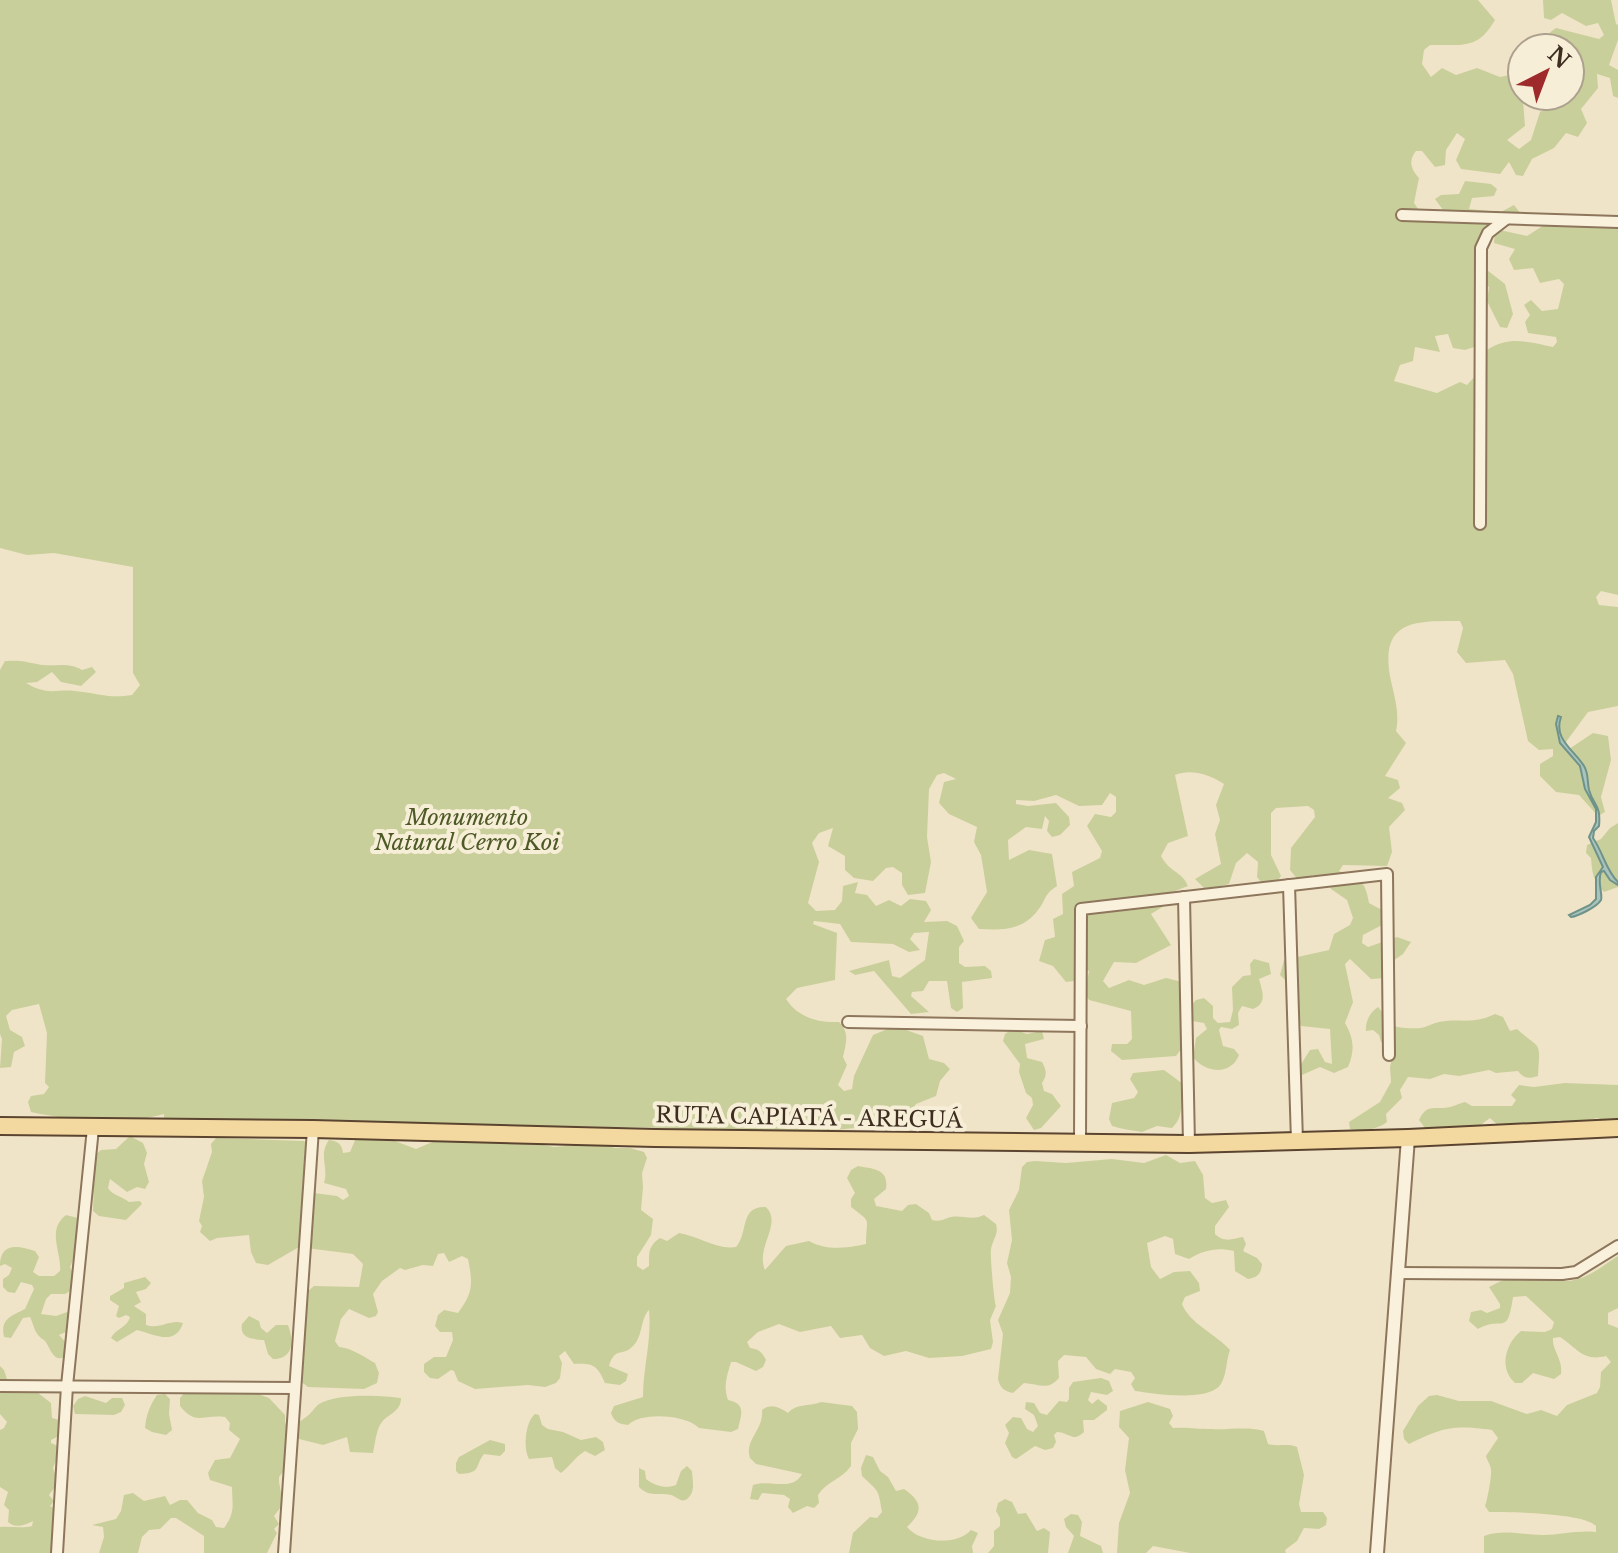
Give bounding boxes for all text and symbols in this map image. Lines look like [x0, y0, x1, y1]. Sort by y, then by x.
north arrow [1506, 32, 1586, 112]
text: N [1542, 41, 1576, 75]
park label: Monumento Natural Cerro Koi [373, 804, 560, 856]
street label: RUTA CAPIATÁ - AREGUÁ [655, 1100, 964, 1134]

